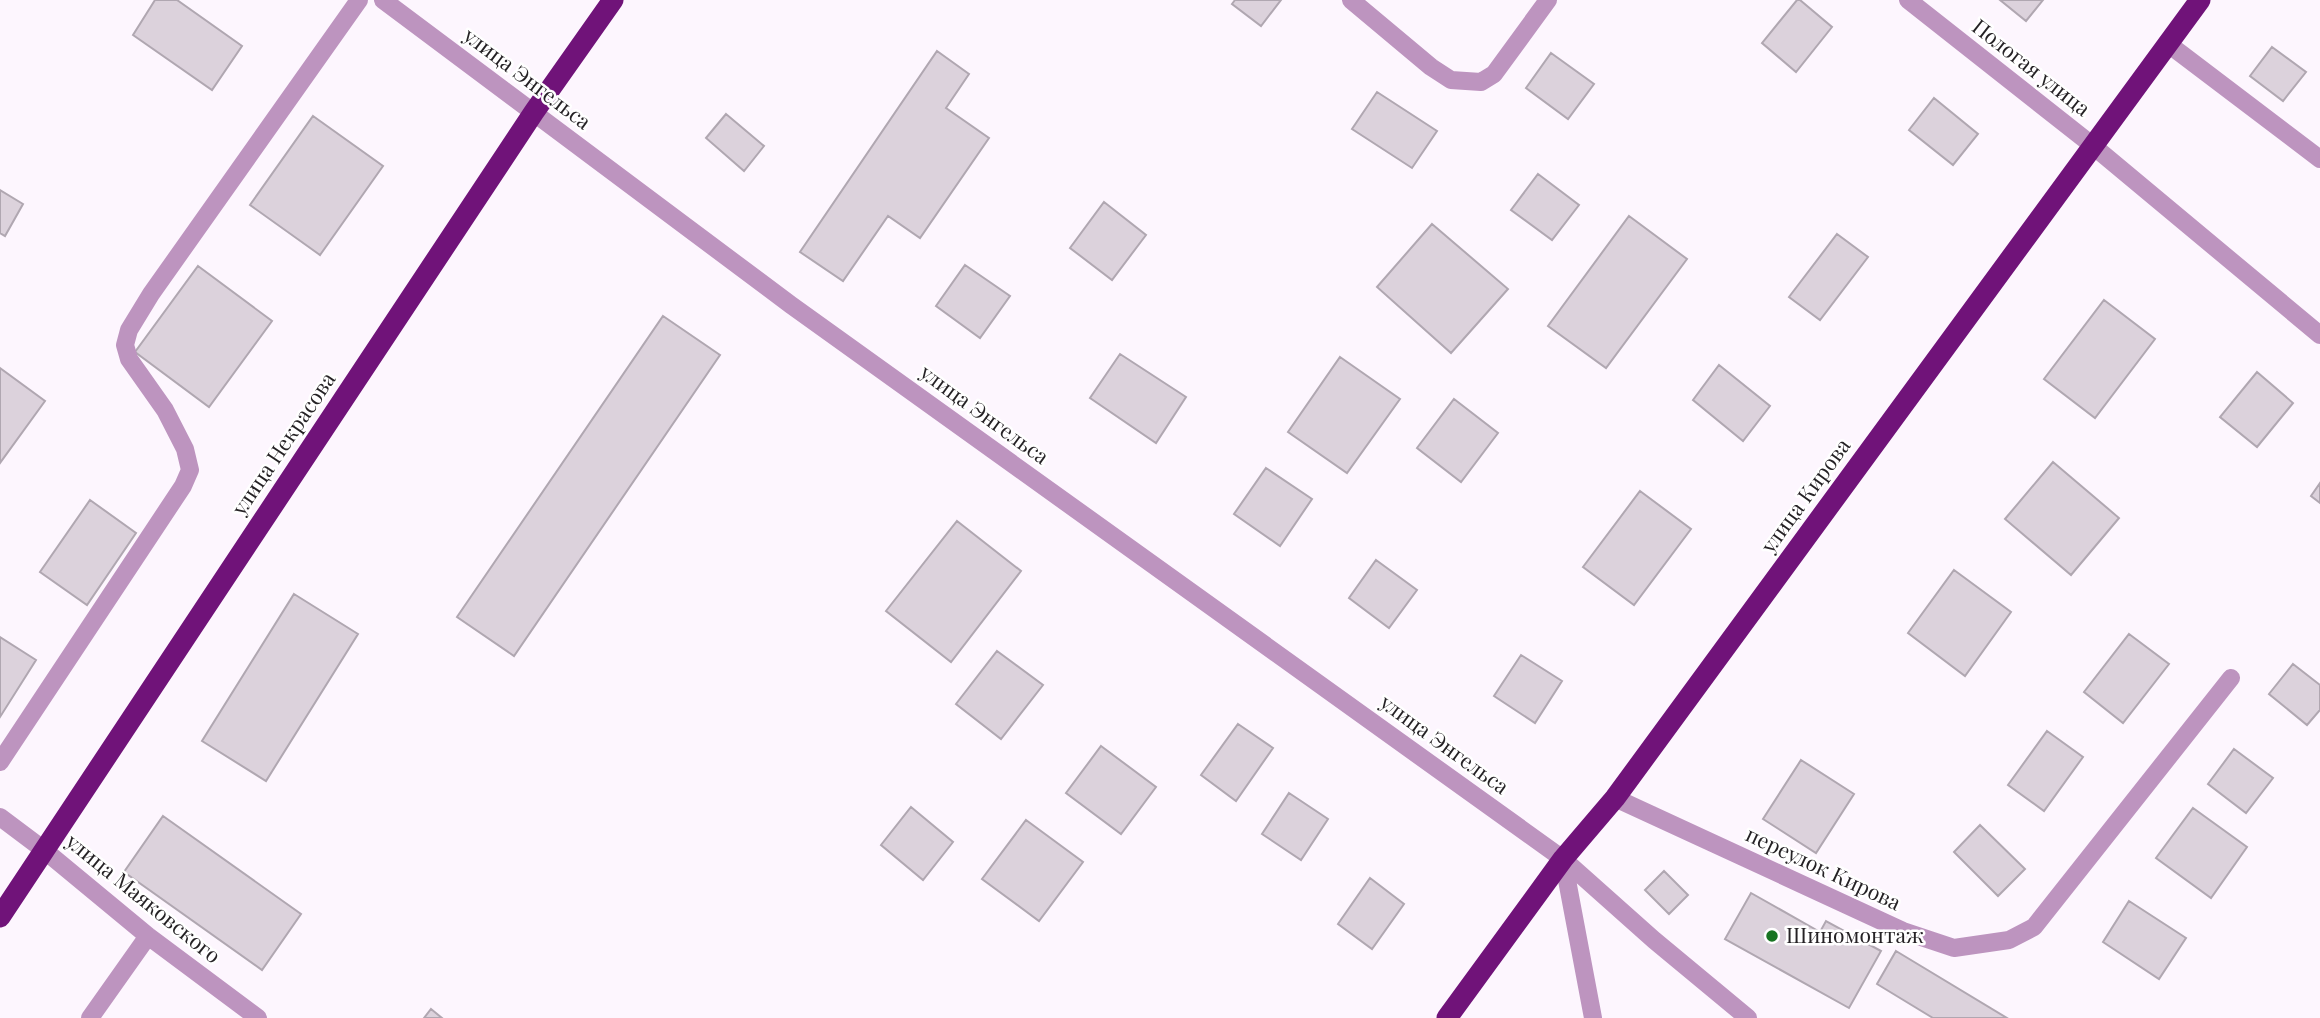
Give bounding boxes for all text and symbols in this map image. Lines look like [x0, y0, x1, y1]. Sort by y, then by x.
street label: Пологая улица [1968, 12, 2097, 122]
street label: улица Энгельса [458, 20, 598, 135]
street label: улица Энгельса [914, 357, 1056, 470]
street label: улица Некрасова [224, 366, 341, 521]
street label: улица Кирова [1753, 432, 1856, 558]
street label: улица Энгельса [1374, 687, 1516, 800]
street label: переулок Кирова [1742, 819, 1906, 916]
street label: улица Маяковского [60, 826, 227, 968]
place label: Шиномонтаж [1786, 920, 1924, 948]
marker: Шиномонтаж [1764, 928, 1780, 944]

